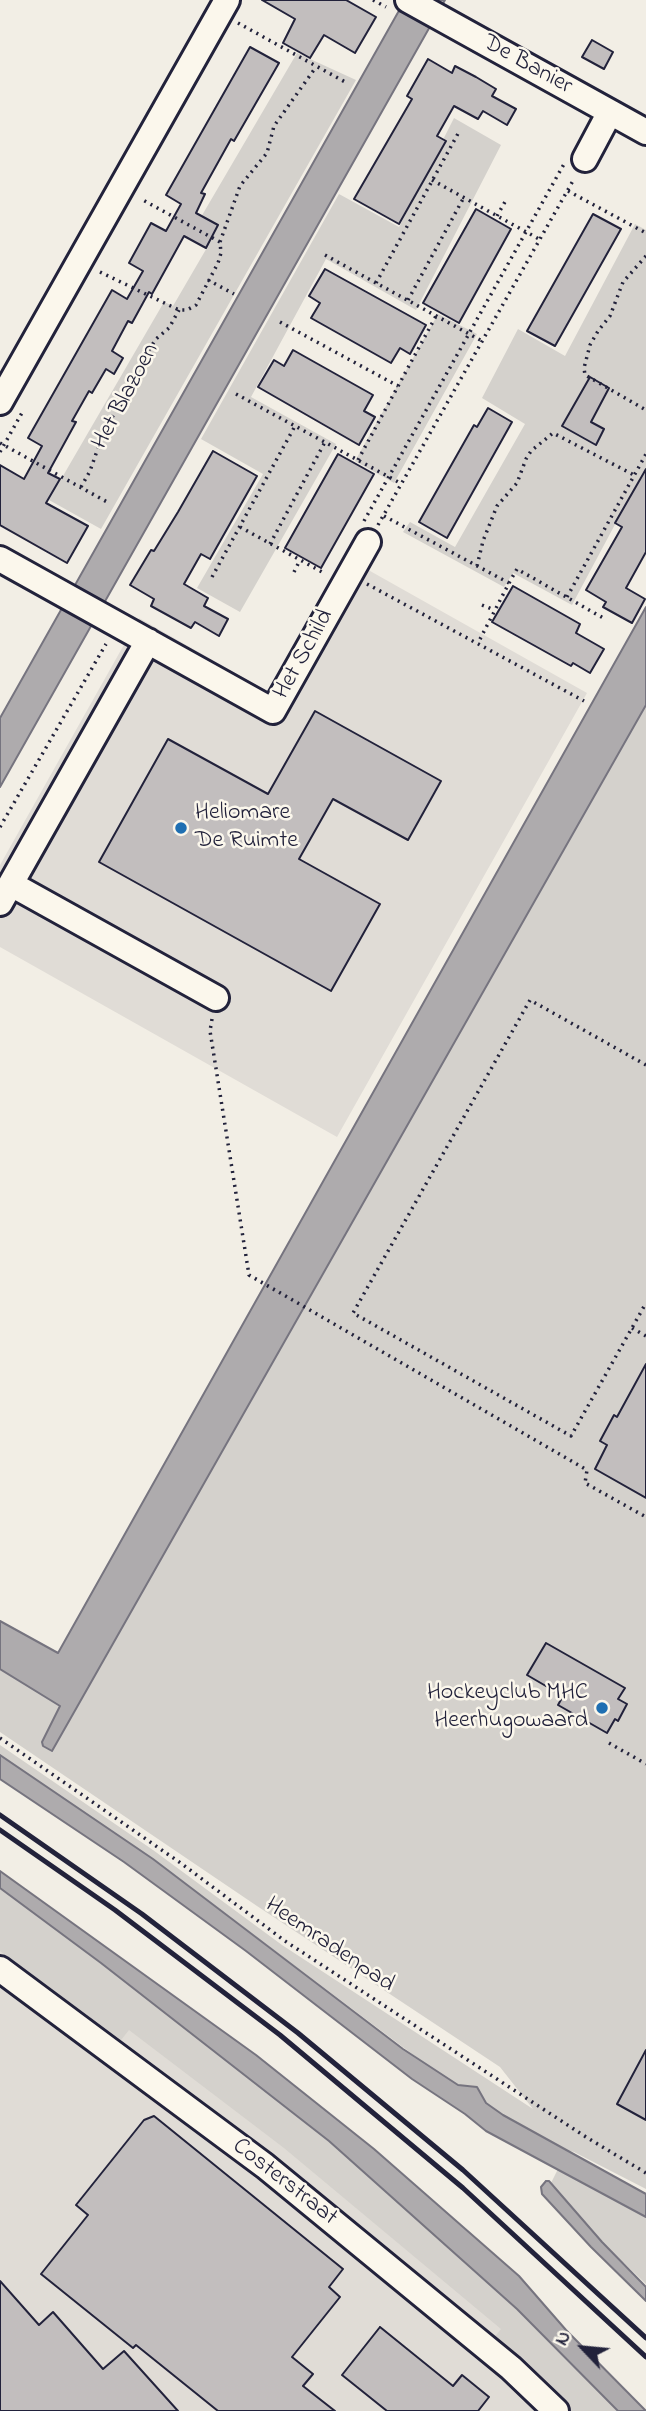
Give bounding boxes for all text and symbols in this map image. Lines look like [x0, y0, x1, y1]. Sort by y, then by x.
street label: De Banier [477, 30, 577, 102]
street label: Het Blazoen [87, 339, 167, 455]
street label: Het Schild [269, 605, 341, 705]
place label: Heliomare De Ruimte [195, 800, 298, 856]
marker: Heliomare De Ruimte [173, 820, 189, 836]
place label: Hockeyclub MHC Heerhugowaard [427, 1680, 588, 1736]
marker: Hockeyclub MHC Heerhugowaard [594, 1700, 610, 1716]
street label: Heemradenpad [259, 1892, 399, 2000]
street label: Costerstraat [226, 2133, 342, 2233]
north arrow [548, 2313, 618, 2383]
text: N [549, 2327, 579, 2350]

